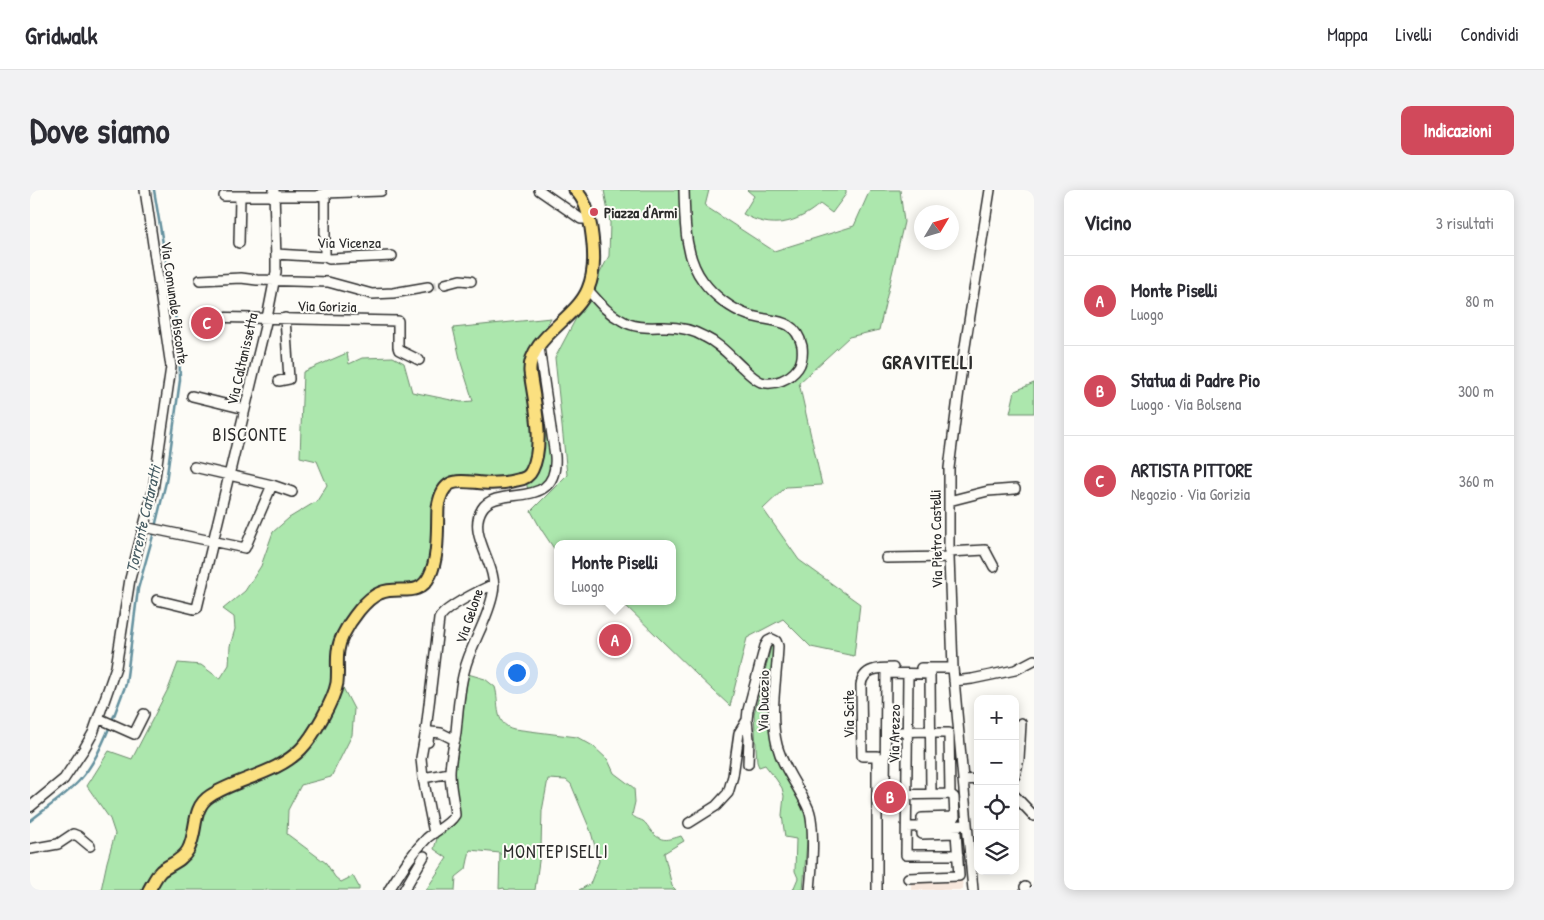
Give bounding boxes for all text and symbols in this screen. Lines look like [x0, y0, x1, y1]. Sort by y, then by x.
text: Gridwalk [25, 19, 97, 51]
text: Mappa [1327, 22, 1368, 47]
text: Livelli [1396, 22, 1432, 47]
text: Condividi [1460, 22, 1519, 47]
button: Indicazioni [1401, 106, 1514, 155]
text: Dove siamo [30, 107, 170, 154]
place label: Piazza d'Armi [604, 202, 678, 223]
north arrow [914, 205, 959, 250]
marker: Piazza d'Armi [588, 206, 600, 218]
text: Vicino [1084, 208, 1131, 237]
text: 3 risultati [1436, 212, 1494, 234]
street label: Via Vicenza [317, 232, 381, 253]
street label: Via Comunale Bisconte [156, 240, 194, 366]
text: Monte Piselli [1131, 277, 1218, 303]
text: A [1096, 290, 1104, 312]
text: 80 m [1465, 290, 1494, 312]
street label: Via Gorizia [297, 295, 357, 317]
text: Luogo [1131, 303, 1163, 325]
pin: C [191, 304, 223, 342]
street label: Via Caltanissetta [221, 311, 263, 407]
district label: GRAVITELLI [882, 348, 974, 375]
text: Statua di Padre Pio [1131, 367, 1260, 393]
text: B [1096, 380, 1104, 402]
text: 300 m [1458, 380, 1494, 402]
text: Luogo · Via Bolsena [1131, 393, 1241, 415]
district label: BISCONTE [212, 422, 288, 447]
text: ARTISTA PITTORE [1131, 457, 1253, 483]
water label: Torrente Cataratti [120, 462, 166, 575]
text: C [1096, 470, 1104, 492]
text: 360 m [1459, 470, 1494, 492]
text: Negozio · Via Gorizia [1131, 483, 1250, 505]
street label: Via Pietro Castelli [925, 489, 947, 589]
popup [554, 540, 676, 605]
text: Monte Piselli [572, 549, 658, 575]
text: Luogo [572, 575, 604, 597]
street label: Via Gelone [450, 586, 488, 646]
pin: A [599, 621, 631, 659]
your location [504, 660, 530, 686]
street label: Via Ducezio [752, 670, 774, 732]
street label: Via Scite [838, 690, 859, 738]
map controls [974, 695, 1019, 875]
button: + [974, 695, 1019, 740]
street label: Via Arezzo [883, 704, 905, 764]
button: − [974, 740, 1019, 785]
pin: B [874, 778, 906, 816]
button: locate [974, 785, 1019, 830]
button: layers [974, 830, 1019, 875]
district label: MONTEPISELLI [503, 839, 609, 864]

